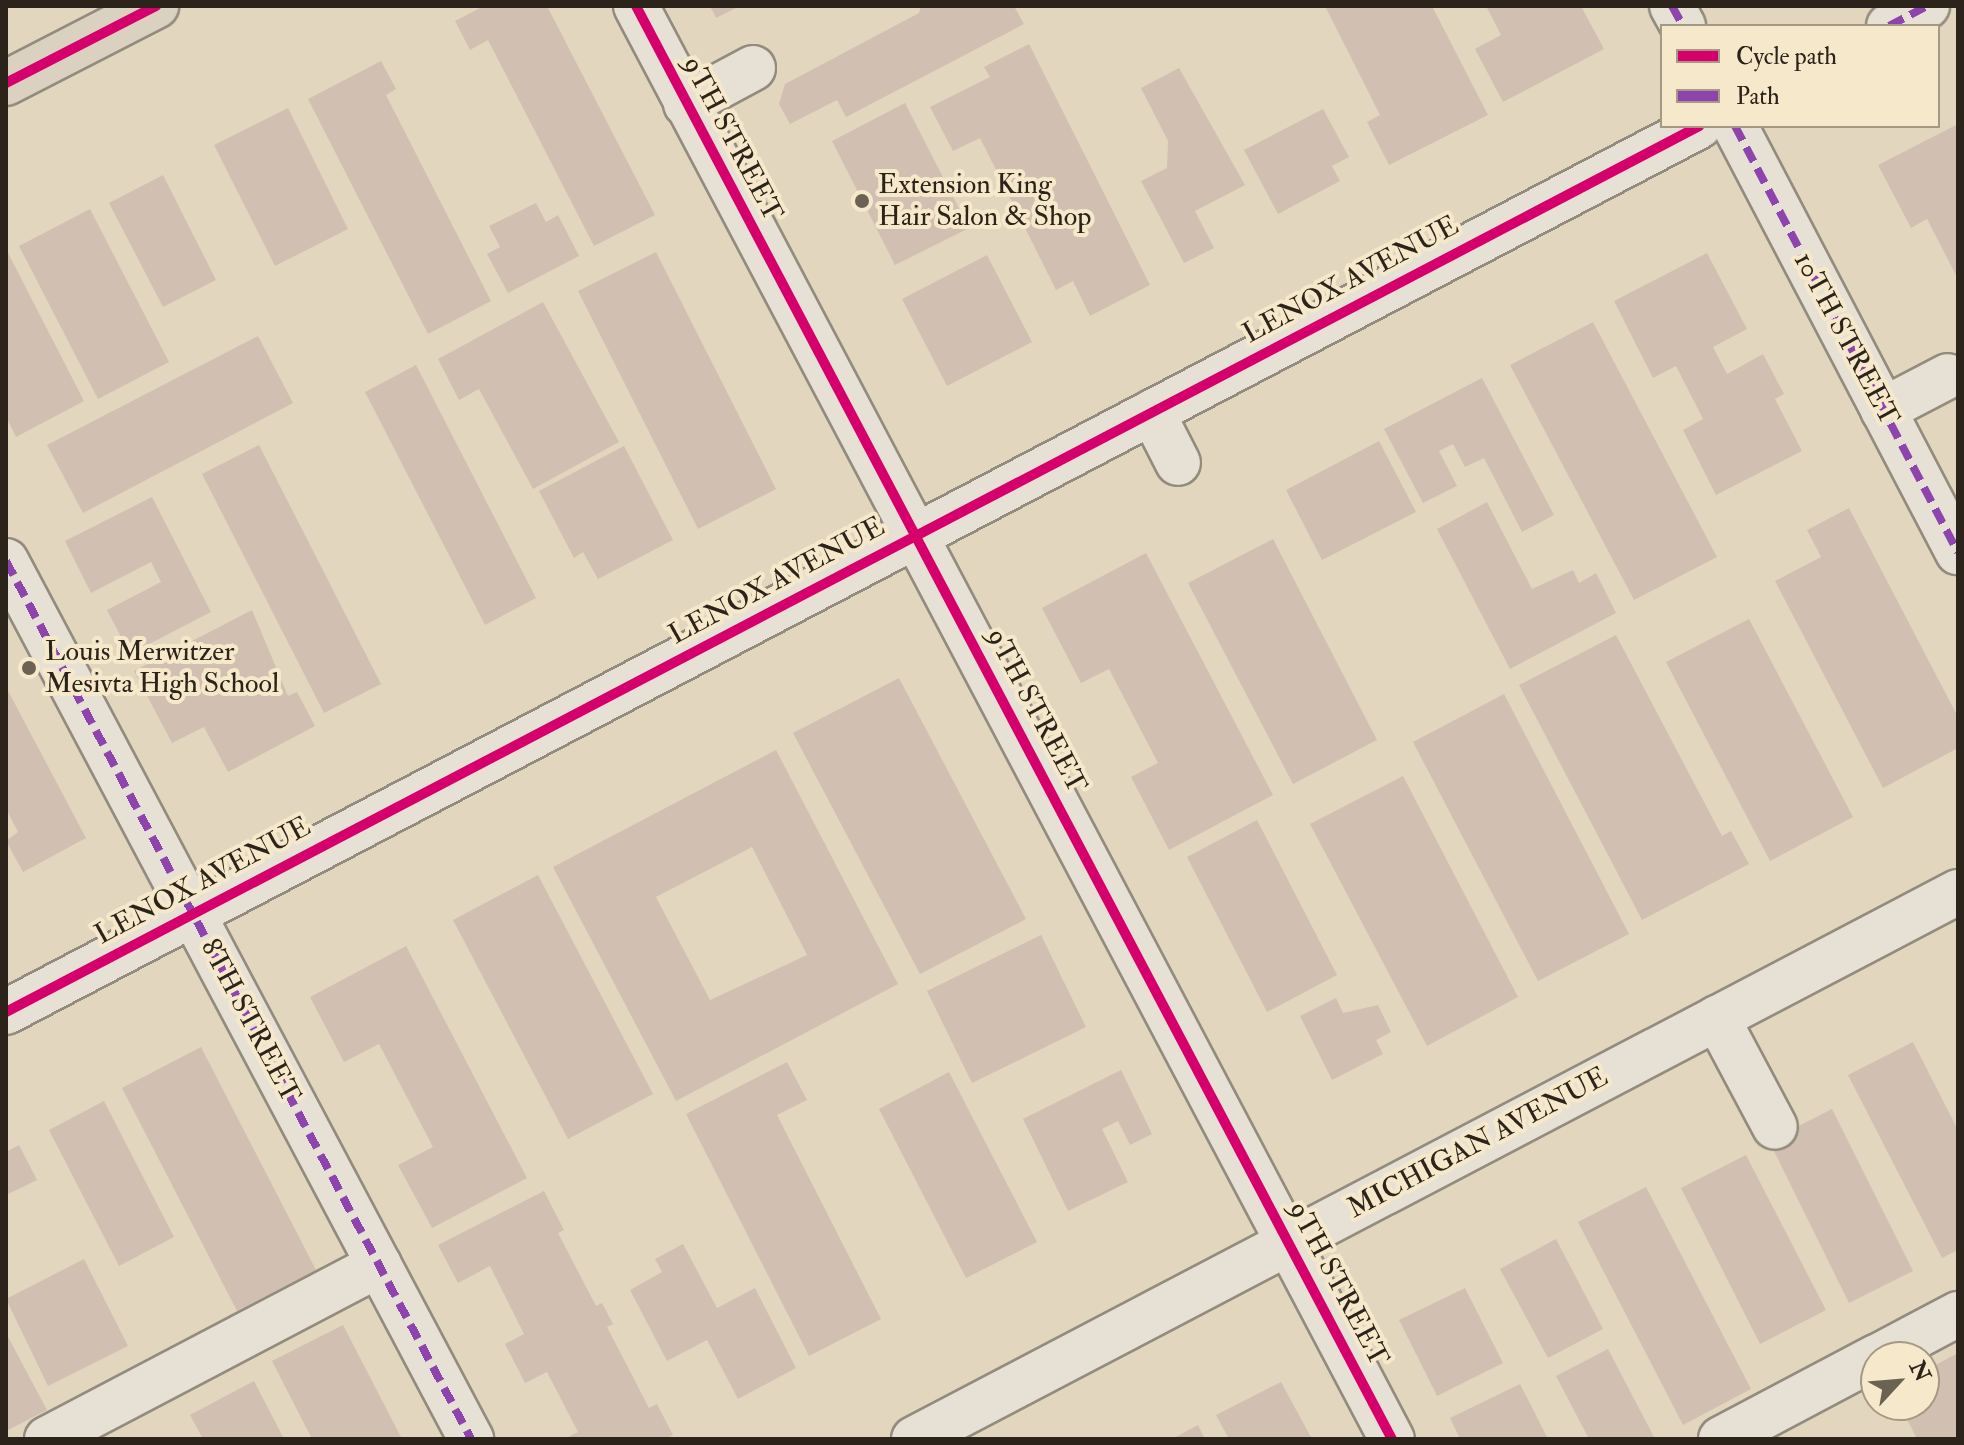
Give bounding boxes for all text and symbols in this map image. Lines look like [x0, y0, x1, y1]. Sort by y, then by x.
legend [1660, 24, 1940, 128]
text: Cycle path [1736, 41, 1837, 72]
street label: 9TH STREET [675, 51, 789, 227]
text: Path [1736, 81, 1780, 112]
place label: Extension King Hair Salon & Shop [878, 168, 1091, 234]
marker: Extension King Hair Salon & Shop [853, 192, 871, 210]
street label: LENOX AVENUE [1237, 209, 1465, 351]
street label: 10TH STREET [1786, 247, 1906, 431]
street label: LENOX AVENUE [663, 510, 891, 652]
street label: 9TH STREET [979, 623, 1093, 799]
place label: Louis Merwitzer Mesivta High School [45, 635, 279, 701]
marker: Louis Merwitzer Mesivta High School [20, 659, 38, 677]
street label: LENOX AVENUE [89, 810, 317, 952]
street label: 8TH STREET [193, 934, 307, 1108]
street label: MICHIGAN AVENUE [1342, 1060, 1614, 1226]
street label: 9TH STREET [1281, 1196, 1395, 1372]
north arrow [1860, 1341, 1940, 1421]
text: N [1903, 1356, 1937, 1386]

